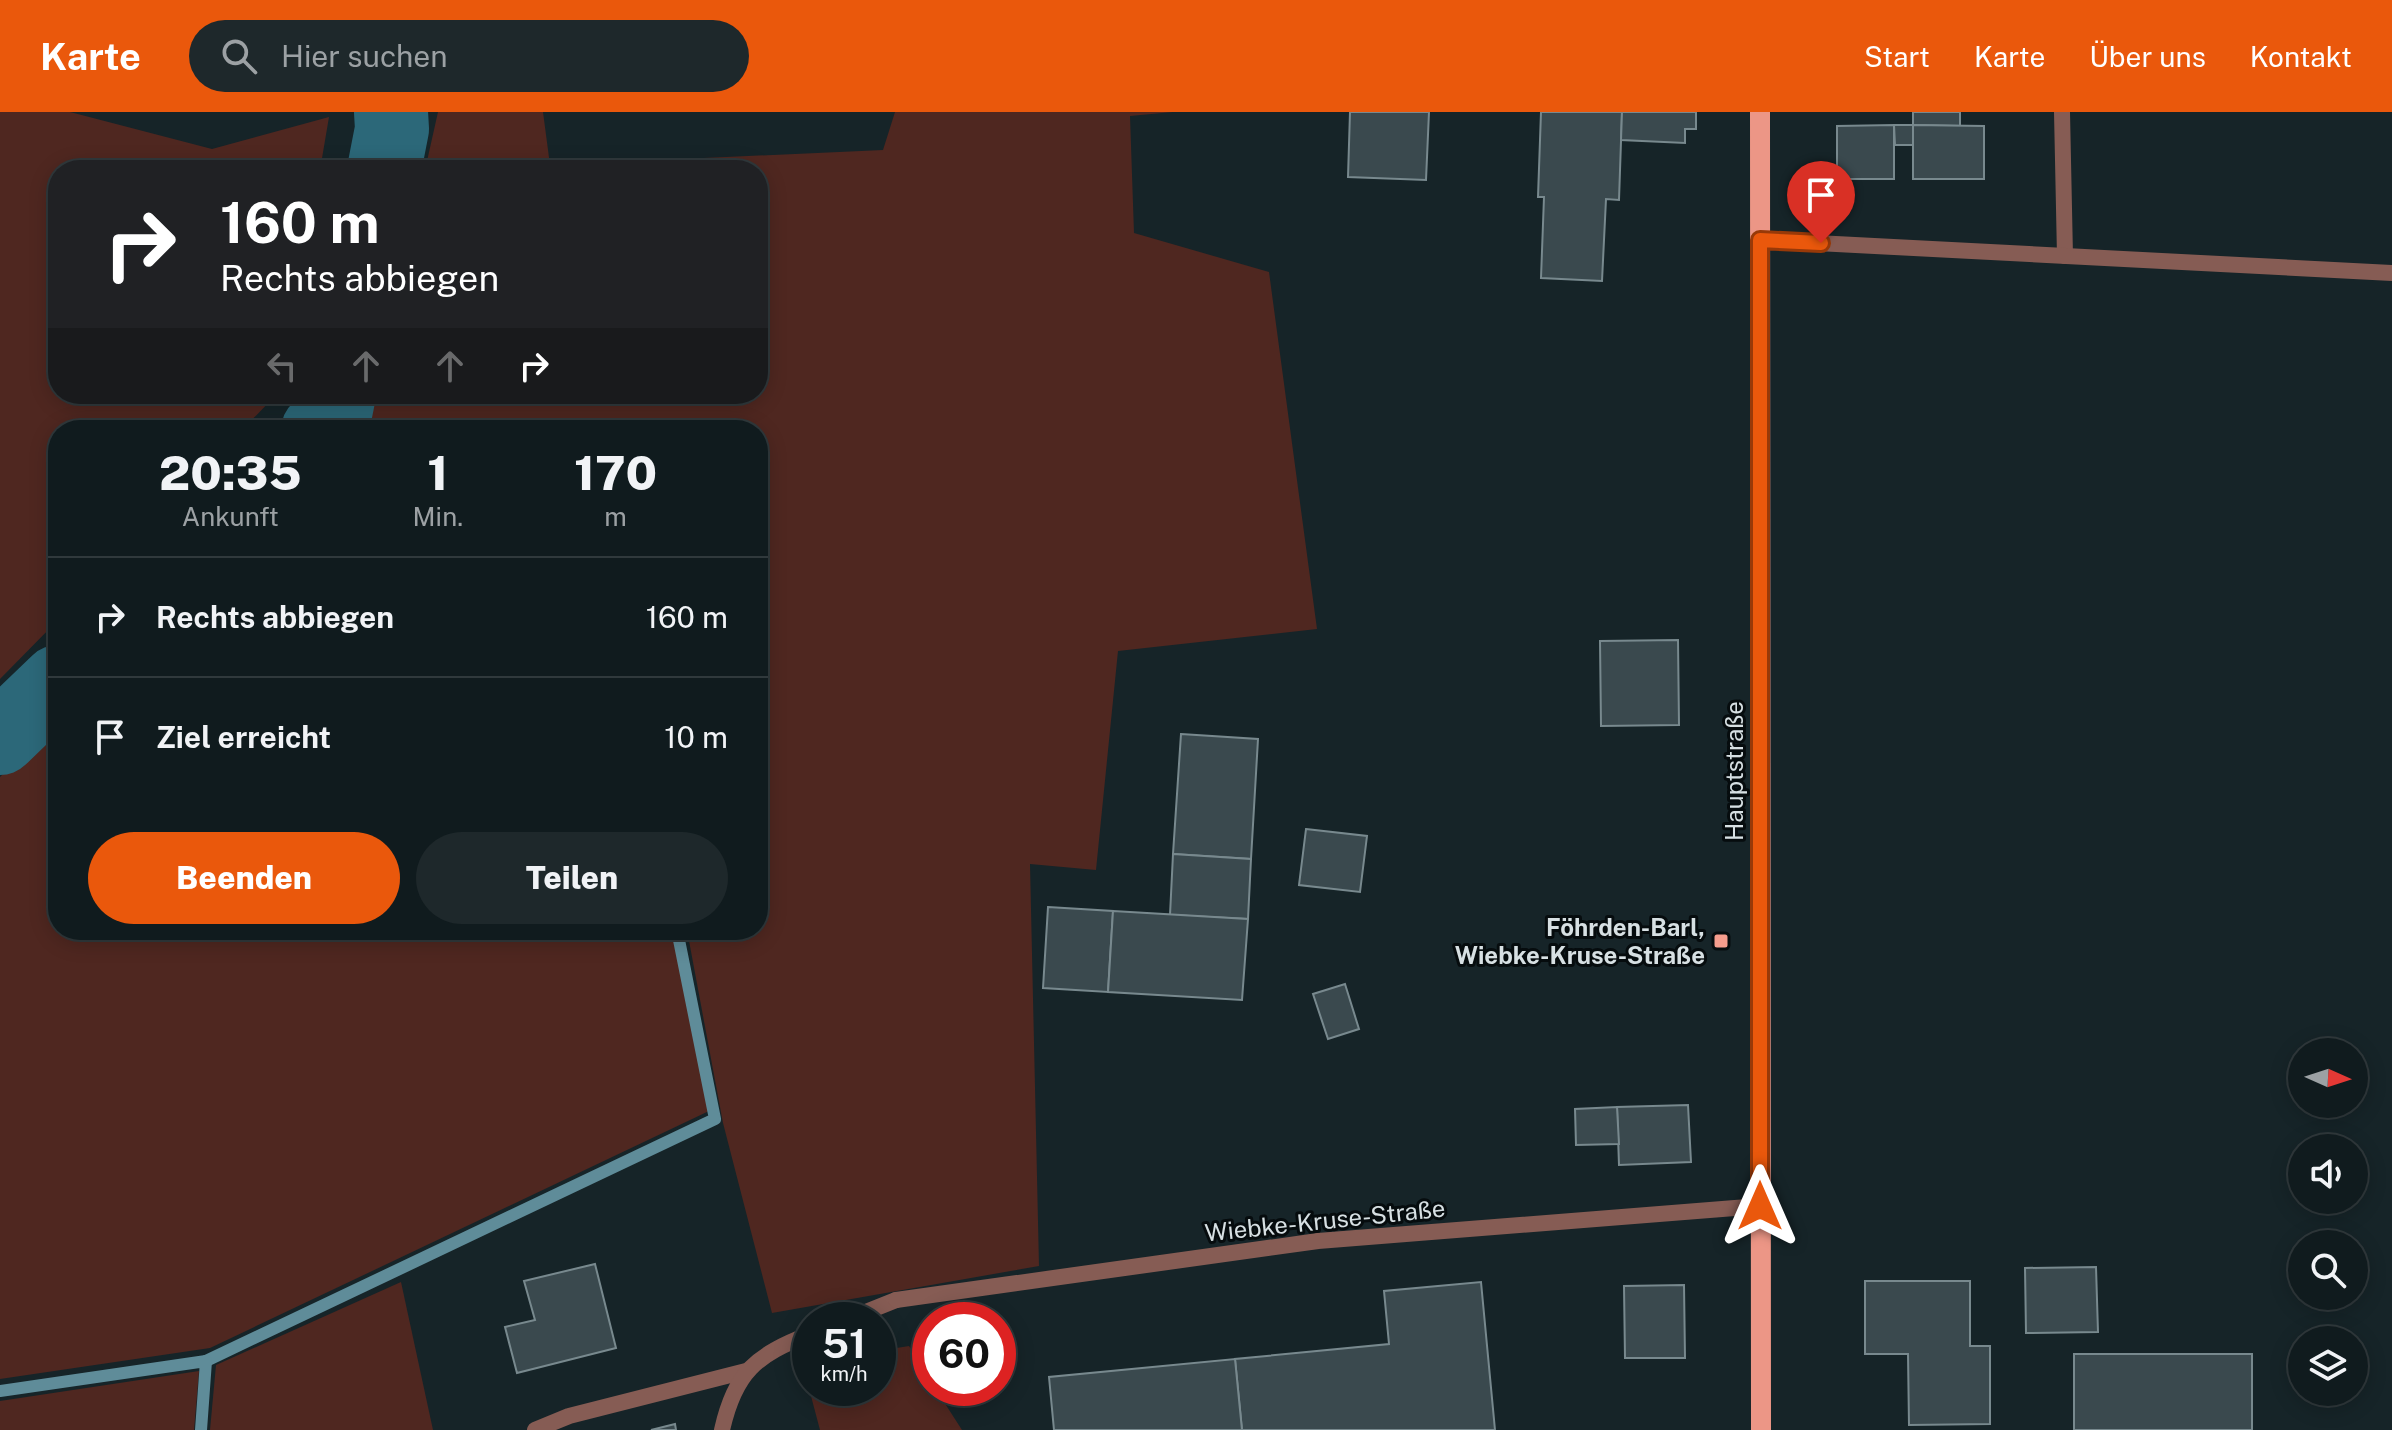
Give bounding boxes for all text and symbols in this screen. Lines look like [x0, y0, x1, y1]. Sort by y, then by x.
search box [189, 20, 749, 92]
text: Karte [40, 34, 141, 79]
icon: search [217, 34, 261, 78]
text: Hier suchen [281, 38, 448, 74]
text: Start [1864, 40, 1930, 73]
text: Karte [1974, 40, 2045, 73]
text: Über uns [2089, 40, 2206, 73]
text: Kontakt [2250, 40, 2352, 73]
pin [1787, 161, 1855, 243]
icon: arrive [1799, 173, 1843, 217]
text: 160 m [220, 190, 380, 256]
icon: right [88, 192, 192, 296]
text: Rechts abbiegen [220, 257, 499, 299]
icon: left [260, 344, 304, 388]
icon: ahead [344, 344, 388, 388]
icon: ahead [428, 344, 472, 388]
icon: right [512, 344, 556, 388]
text: 20:35 [159, 444, 302, 501]
text: 1 [427, 444, 448, 501]
text: 170 [574, 444, 657, 501]
text: Ankunft [182, 501, 279, 532]
text: Min. [413, 501, 463, 532]
text: m [604, 501, 627, 532]
icon: right [88, 595, 132, 639]
text: Rechts abbiegen [156, 599, 394, 635]
text: 160 m [646, 599, 728, 635]
street label: Hauptstraße [1720, 701, 1748, 841]
icon: arrive [88, 715, 132, 759]
text: Ziel erreicht [156, 719, 331, 755]
text: 10 m [664, 719, 728, 755]
button: Beenden [88, 832, 400, 924]
button: Teilen [416, 832, 728, 924]
place label: Föhrden-Barl, Wiebke-Kruse-Straße [1455, 913, 1705, 969]
marker: Föhrden-Barl, Wiebke-Kruse-Straße [1712, 932, 1730, 950]
north arrow [2288, 1038, 2368, 1118]
map controls [2288, 1038, 2368, 1406]
button: sound [2288, 1134, 2368, 1214]
position arrow [1718, 1164, 1802, 1248]
street label: Wiebke-Kruse-Straße [1203, 1193, 1447, 1247]
button: search [2288, 1230, 2368, 1310]
speed limit sign: 60 [912, 1302, 1016, 1406]
text: 51 [822, 1320, 866, 1367]
button: layers [2288, 1326, 2368, 1406]
text: km/h [820, 1362, 868, 1386]

